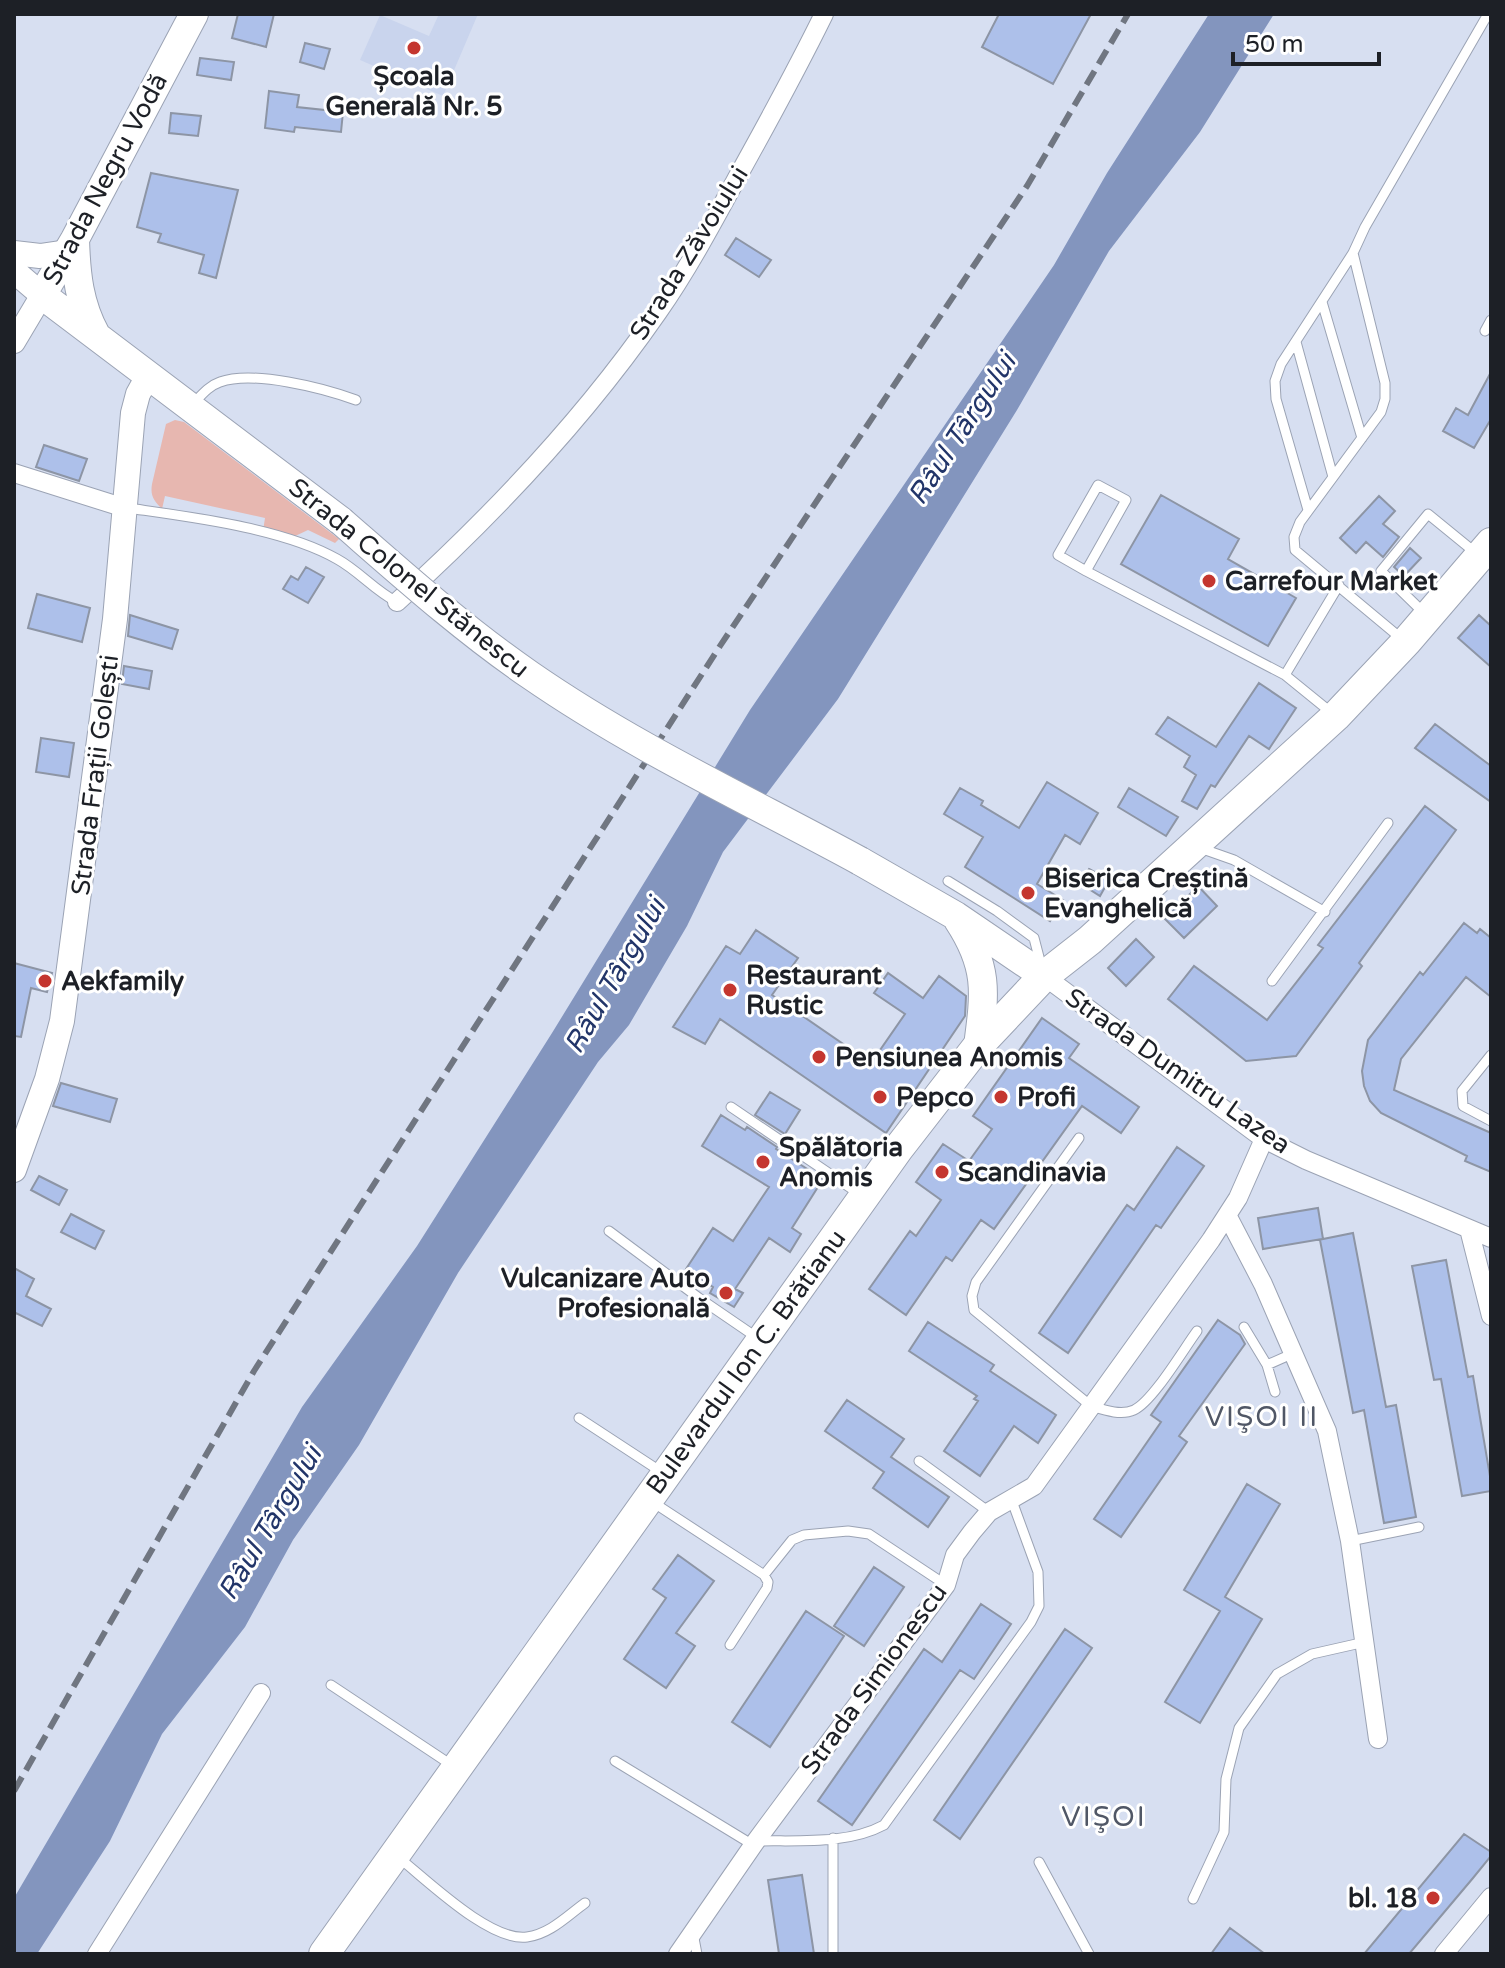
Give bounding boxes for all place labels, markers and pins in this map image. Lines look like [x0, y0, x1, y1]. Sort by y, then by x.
marker: Școala Generală Nr. 5 [405, 39, 423, 57]
place label: Școala Generală Nr. 5 [325, 61, 503, 122]
place label: Carrefour Market [1225, 566, 1438, 597]
marker: Carrefour Market [1200, 572, 1218, 590]
place label: Biserica Creștină Evanghelică [1044, 863, 1249, 924]
marker: Biserica Creștină Evanghelică [1019, 884, 1037, 902]
place label: Restaurant Rustic [746, 960, 882, 1021]
place label: Aekfamily [61, 966, 184, 997]
marker: Aekfamily [36, 972, 54, 990]
marker: Restaurant Rustic [721, 981, 739, 999]
place label: Pensiunea Anomis [835, 1042, 1063, 1073]
marker: Pensiunea Anomis [810, 1048, 828, 1066]
place label: Pepco [896, 1082, 974, 1113]
place label: Profi [1017, 1082, 1076, 1113]
marker: Pepco [871, 1088, 889, 1106]
marker: Profi [992, 1088, 1010, 1106]
place label: Spălătoria Anomis [779, 1132, 903, 1193]
marker: Spălătoria Anomis [754, 1153, 772, 1171]
place label: Scandinavia [958, 1157, 1106, 1188]
marker: Scandinavia [933, 1163, 951, 1181]
place label: Vulcanizare Auto Profesională [501, 1263, 710, 1324]
marker: Vulcanizare Auto Profesională [717, 1284, 735, 1302]
place label: bl. 18 [1348, 1883, 1417, 1914]
marker: bl. 18 [1424, 1889, 1442, 1907]

